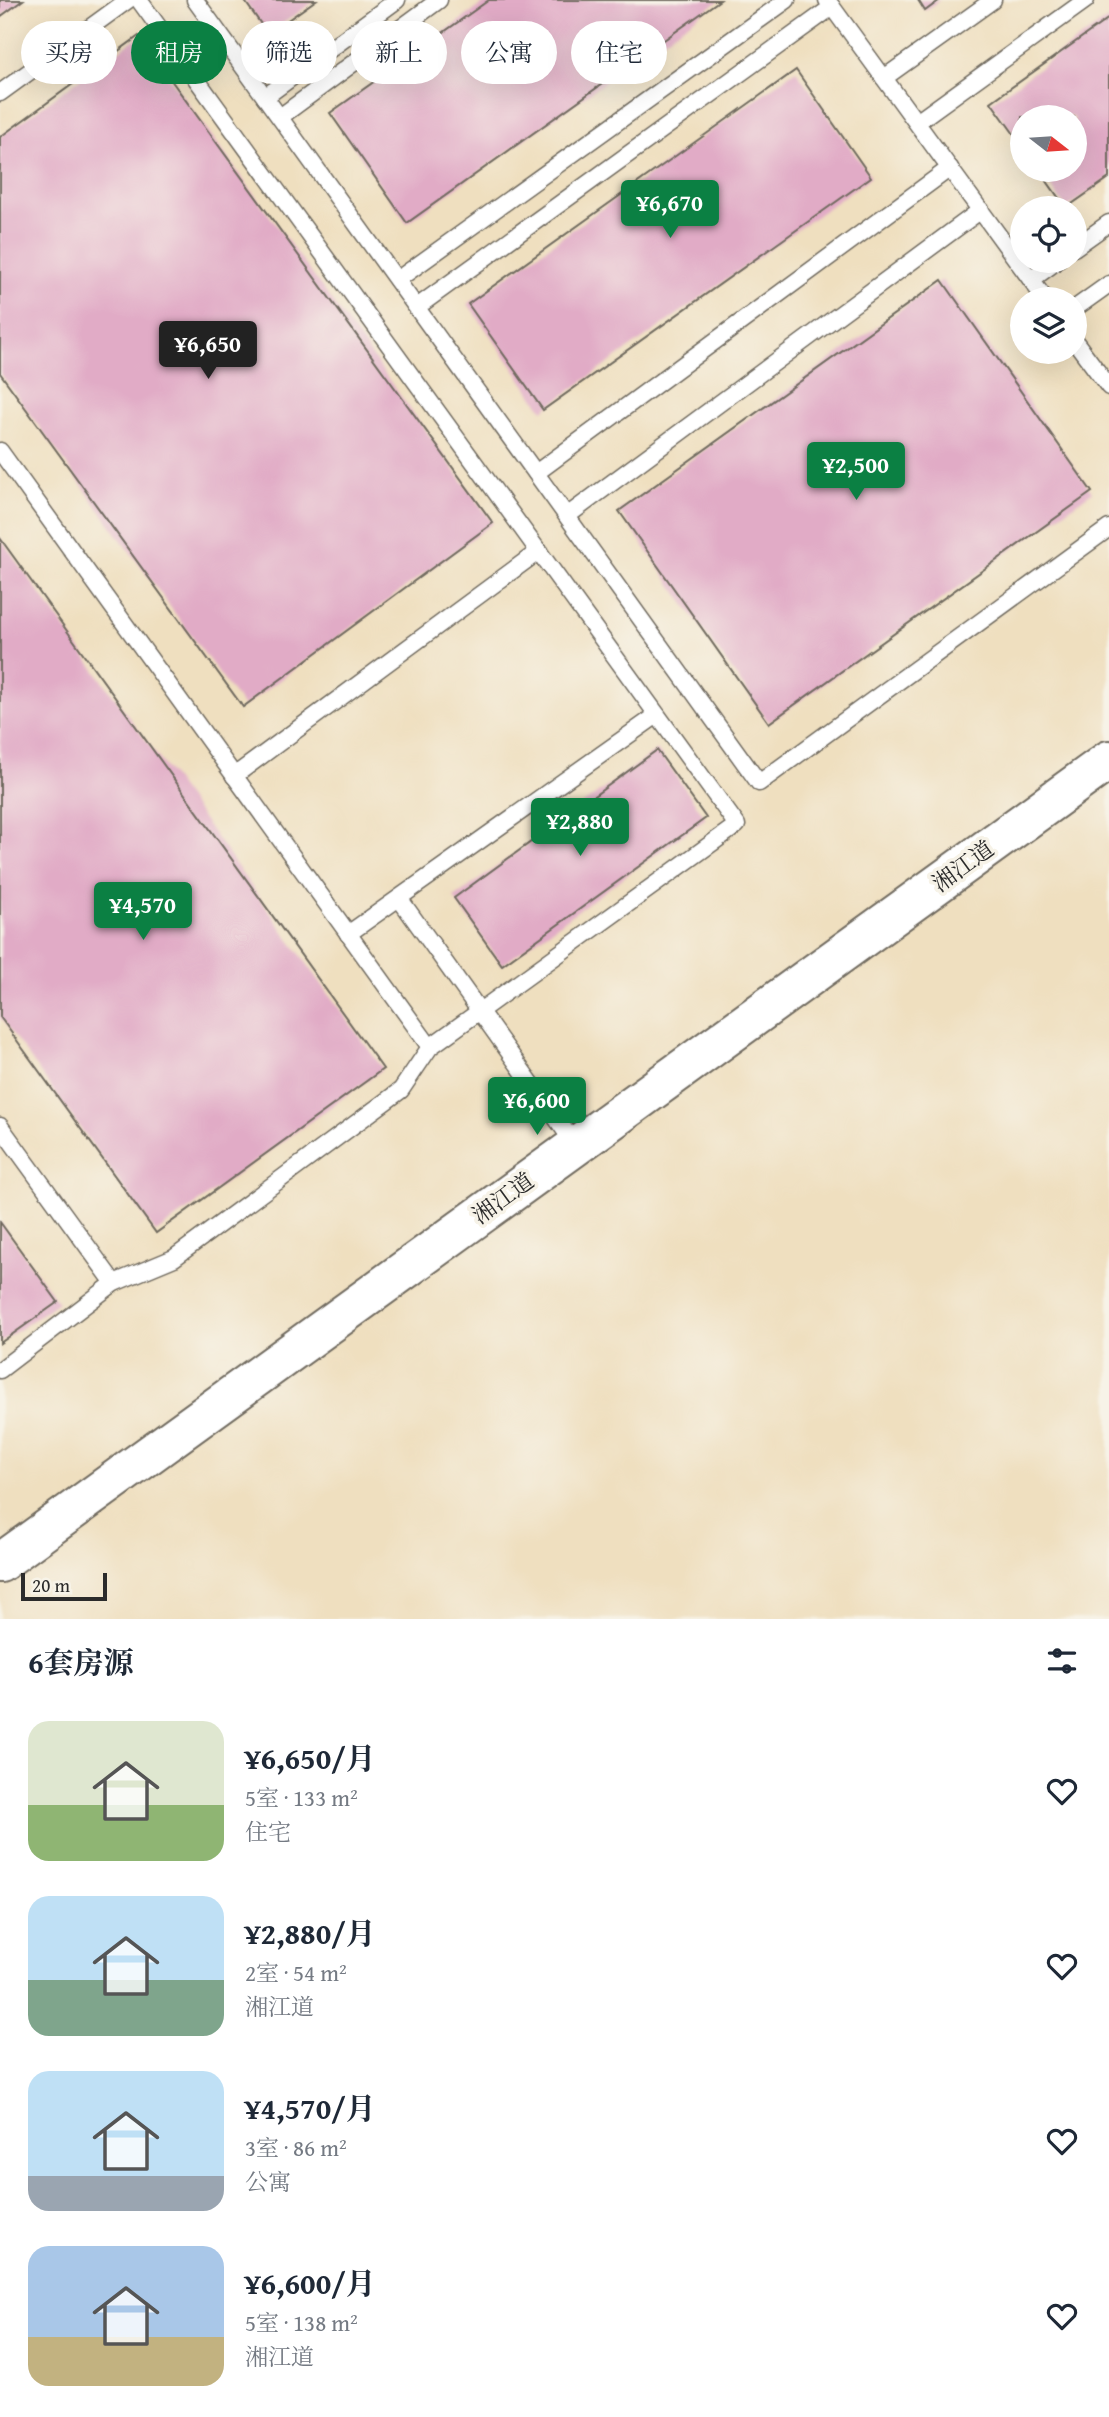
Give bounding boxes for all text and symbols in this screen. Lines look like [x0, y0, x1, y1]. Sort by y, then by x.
chip: 买房 [21, 21, 117, 84]
chip: 租房 [131, 21, 227, 84]
chip: 筛选 [241, 21, 337, 84]
chip: 新上 [351, 21, 447, 84]
chip: 公寓 [461, 21, 557, 84]
chip: 住宅 [571, 21, 667, 84]
north arrow [1010, 105, 1087, 182]
map controls [1010, 105, 1087, 364]
pin: ¥6,670 [613, 180, 727, 240]
text: ¥6,670 [637, 186, 703, 219]
button: locate [1010, 196, 1087, 273]
button: layers [1010, 287, 1087, 364]
pin: ¥6,650 [151, 322, 265, 381]
text: ¥6,650 [175, 327, 241, 360]
pin: ¥2,500 [799, 442, 913, 502]
text: ¥2,500 [823, 448, 889, 481]
pin: ¥2,880 [523, 798, 637, 858]
text: ¥2,880 [547, 804, 613, 837]
street label: 湘江道 [925, 832, 1000, 899]
pin: ¥4,570 [86, 883, 200, 942]
text: ¥4,570 [110, 888, 176, 921]
pin: ¥6,600 [480, 1078, 594, 1137]
text: ¥6,600 [504, 1083, 570, 1116]
street label: 湘江道 [465, 1164, 540, 1231]
scale bar [21, 1570, 107, 1602]
text: 20 m [32, 1571, 70, 1599]
text: 6套房源 [28, 1640, 134, 1684]
icon: filters [1043, 1642, 1081, 1680]
text: ¥6,650/月 [245, 1736, 376, 1780]
icon: home [84, 1749, 168, 1833]
icon: heart [1043, 1772, 1081, 1810]
text: 5室 · 133 m² [245, 1781, 358, 1814]
text: 住宅 [245, 1815, 291, 1848]
text: ¥2,880/月 [245, 1911, 376, 1955]
icon: home [84, 1924, 168, 2008]
icon: heart [1043, 1947, 1081, 1985]
text: 2室 · 54 m² [245, 1956, 347, 1989]
text: 湘江道 [245, 1990, 314, 2023]
text: ¥4,570/月 [245, 2086, 376, 2130]
icon: home [84, 2099, 168, 2183]
icon: heart [1043, 2122, 1081, 2160]
text: 3室 · 86 m² [245, 2131, 347, 2164]
text: 公寓 [245, 2165, 291, 2198]
text: ¥6,600/月 [245, 2261, 376, 2305]
icon: home [84, 2274, 168, 2358]
icon: heart [1043, 2297, 1081, 2335]
text: 5室 · 138 m² [245, 2306, 358, 2339]
text: 湘江道 [245, 2340, 314, 2373]

